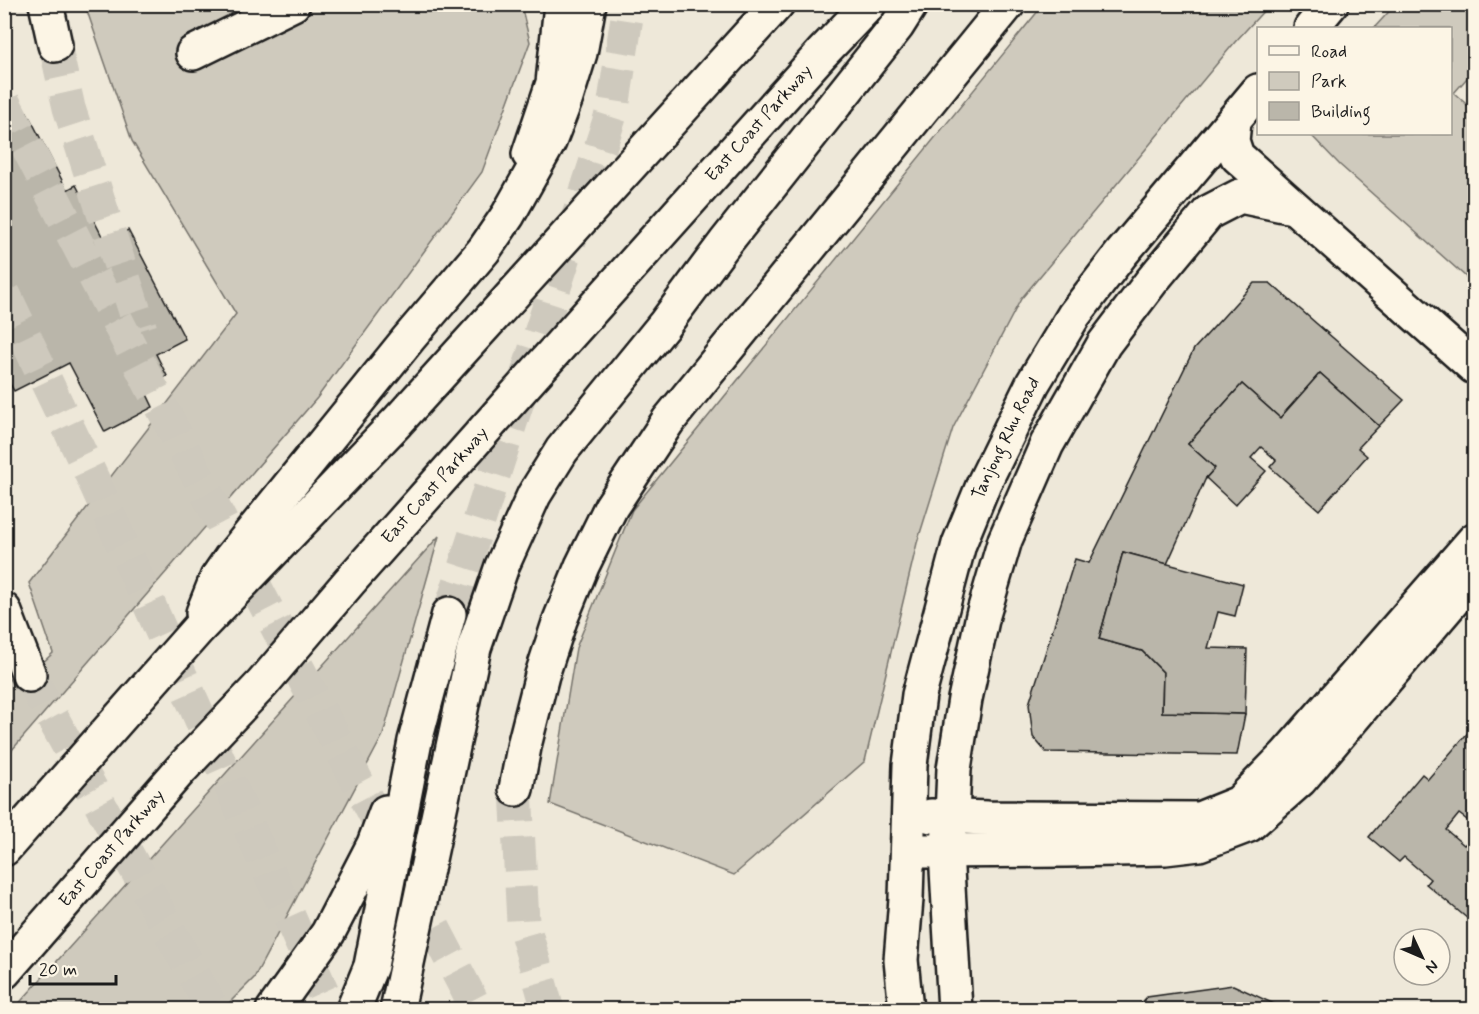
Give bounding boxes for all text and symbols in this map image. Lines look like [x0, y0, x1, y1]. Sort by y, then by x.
legend [1257, 27, 1452, 135]
text: Road [1311, 40, 1347, 64]
street label: East Coast Parkway [700, 60, 818, 187]
text: Park [1311, 70, 1347, 94]
text: Building [1311, 100, 1371, 126]
street label: Tanjong Rhu Road [967, 373, 1046, 503]
street label: East Coast Parkway [376, 422, 494, 549]
street label: East Coast Parkway [54, 784, 170, 913]
north arrow [1392, 927, 1452, 987]
scale bar [30, 948, 116, 986]
text: N [1420, 955, 1443, 978]
text: 20 m [39, 958, 77, 982]

